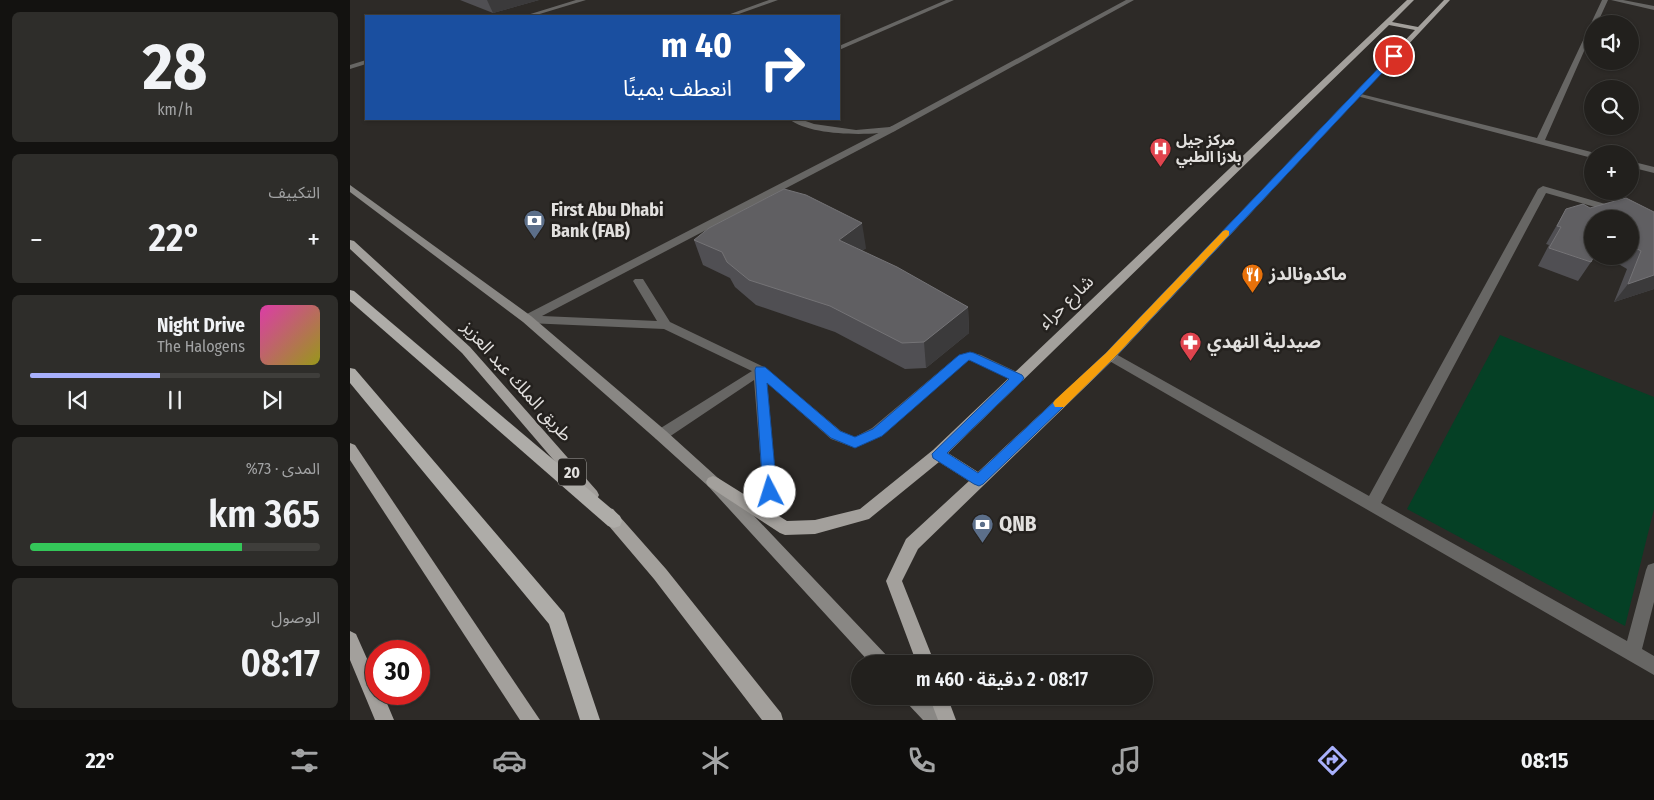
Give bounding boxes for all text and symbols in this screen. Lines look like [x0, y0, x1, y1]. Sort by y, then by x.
map controls [1584, 15, 1639, 265]
button: sound [1584, 15, 1639, 70]
text: 40 m [661, 24, 732, 66]
text: 28 [143, 28, 207, 106]
icon: right [750, 35, 815, 100]
pin [1373, 35, 1415, 77]
icon: arrive [1380, 42, 1408, 70]
text: انعطف يمينًا [623, 75, 732, 102]
button: search [1584, 80, 1639, 135]
text: km/h [157, 100, 193, 119]
place label: مركز جيل بلازا الطبي [1176, 131, 1242, 168]
hospital icon: مركز جيل بلازا الطبي [1148, 137, 1172, 168]
button: + [1584, 145, 1639, 200]
text: التكييف [268, 183, 320, 202]
place label: First Abu Dhabi Bank (FAB) [551, 199, 664, 242]
bank icon: First Abu Dhabi Bank (FAB) [523, 208, 547, 239]
button: − [1584, 210, 1639, 265]
text: 22° [149, 215, 201, 261]
text: − [30, 223, 43, 256]
text: + [307, 223, 320, 256]
restaurant icon: ماكدونالدز [1241, 262, 1265, 293]
place label: ماكدونالدز [1268, 263, 1347, 285]
street label: شارع حراء [1034, 270, 1100, 336]
text: Night Drive [157, 314, 245, 337]
street label: طريق الملك عبد العزيز [456, 315, 577, 446]
pharmacy icon: صيدلية النهدي [1179, 330, 1203, 361]
place label: صيدلية النهدي [1207, 331, 1321, 356]
text: The Halogens [157, 337, 245, 356]
icon: previous [64, 386, 92, 414]
icon: pause [161, 386, 189, 414]
icon: next [258, 386, 286, 414]
road number: 20 [558, 458, 586, 486]
text: المدى · 73% [246, 459, 320, 478]
position arrow [743, 465, 795, 517]
text: 365 km [208, 491, 320, 537]
place label: QNB [999, 511, 1037, 537]
bank icon: QNB [971, 512, 995, 543]
text: الوصول [271, 608, 320, 627]
text: 08:17 [241, 640, 320, 686]
speed limit sign: 30 [365, 640, 430, 705]
text: 08:17 · 2 دقيقة · 460 m [916, 668, 1088, 691]
icon: filters [287, 743, 322, 778]
icon: car [492, 743, 527, 778]
icon: climate [698, 743, 733, 778]
icon: phone [904, 743, 939, 778]
icon: music [1109, 743, 1144, 778]
icon: directions [1315, 743, 1350, 778]
text: 22° [85, 747, 116, 774]
text: 08:15 [1521, 747, 1569, 774]

